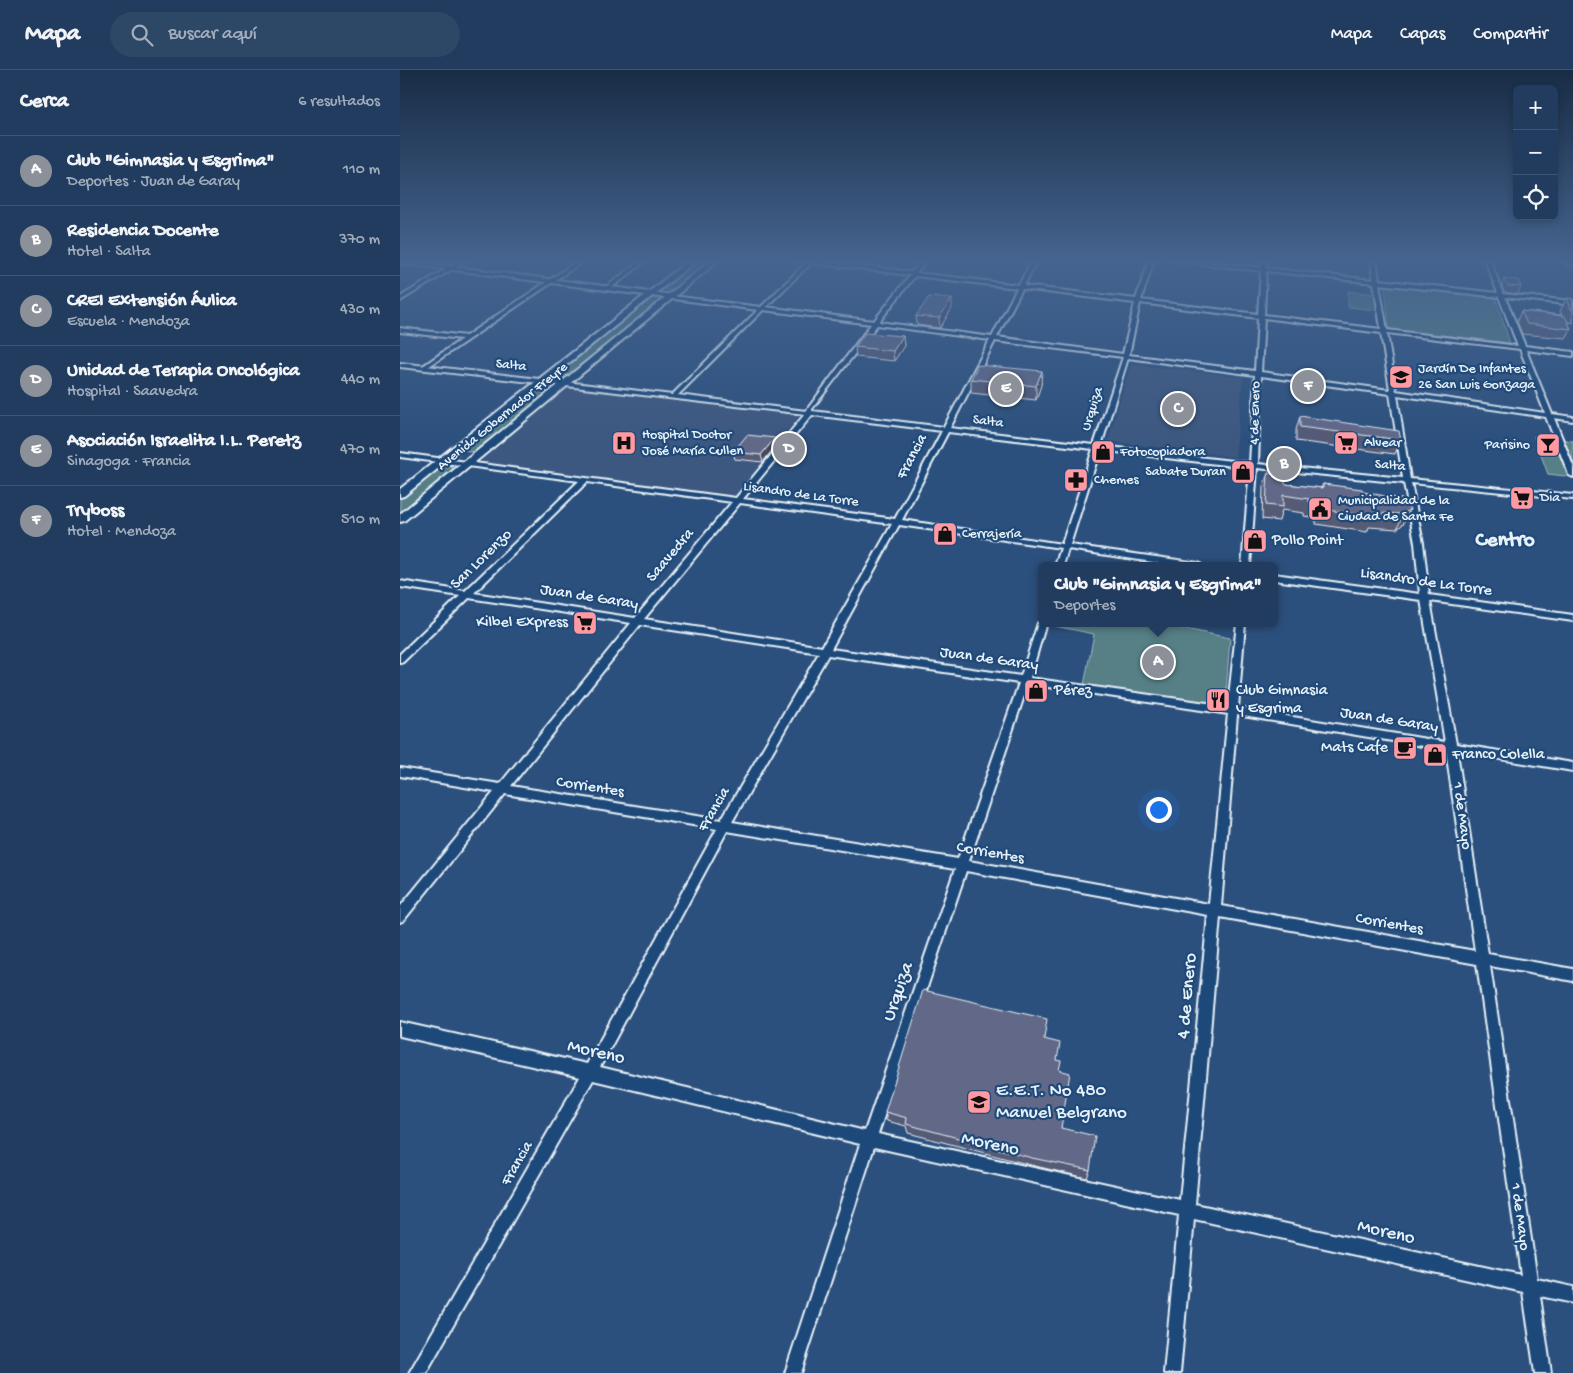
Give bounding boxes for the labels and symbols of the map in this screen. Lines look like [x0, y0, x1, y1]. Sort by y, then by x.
street label: Salta [495, 356, 528, 376]
street label: Avenida Gobernador Freyre [434, 359, 572, 475]
place label: Jardín De Infantes 26 San Luis Gonzaga [1418, 361, 1536, 394]
school or university icon: Jardín De Infantes 26 San Luis Gonzaga [1388, 364, 1414, 390]
pin: F [1292, 367, 1324, 405]
pin: E [990, 370, 1022, 408]
street label: 4 de Enero [1247, 381, 1265, 445]
street label: Urquiza [1078, 384, 1108, 433]
pin: C [1162, 390, 1194, 428]
street label: Salta [972, 412, 1006, 432]
place label: Hospital Doctor José María Cullen [642, 427, 743, 460]
hospital icon: Hospital Doctor José María Cullen [611, 430, 637, 456]
pin: D [773, 430, 805, 468]
street label: Francia [893, 430, 933, 484]
supermarket icon: Alvear [1333, 430, 1359, 456]
bar icon: Parisino [1535, 432, 1561, 458]
place label: Alvear [1364, 435, 1403, 452]
place label: Parisino [1483, 437, 1530, 454]
shop icon: Fotocopiadora [1090, 439, 1116, 465]
place label: Fotocopiadora [1119, 444, 1207, 461]
pin: B [1268, 445, 1300, 483]
street label: Salta [1374, 456, 1407, 476]
shop icon: Sabate Duran [1230, 459, 1256, 485]
place label: Sabate Duran [1145, 464, 1226, 481]
pharmacy icon: Chemes [1063, 467, 1089, 493]
place label: Chemes [1094, 472, 1139, 489]
street label: Lisandro de La Torre [742, 478, 860, 512]
supermarket icon: Dia [1509, 485, 1535, 511]
place label: Dia [1539, 490, 1561, 507]
place label: Municipalidad de la Ciudad de Santa Fe [1338, 493, 1454, 526]
public building icon: Municipalidad de la Ciudad de Santa Fe [1307, 496, 1333, 522]
shop icon: Cerrajería [932, 521, 958, 547]
street label: Saavedra [643, 524, 700, 587]
street label: San Lorenzo [447, 526, 517, 594]
place label: Cerrajería [962, 526, 1023, 543]
shop icon: Pollo Point [1242, 528, 1268, 554]
district label: Centro [1474, 529, 1535, 554]
place label: Pollo Point [1271, 532, 1344, 551]
street label: Lisandro de La Torre [1359, 564, 1494, 602]
street label: Juan de Garay [539, 581, 640, 615]
supermarket icon: Kilbel Express [572, 610, 598, 636]
place label: Kilbel Express [476, 614, 569, 633]
pin: A [1142, 643, 1174, 681]
street label: Juan de Garay [939, 644, 1040, 676]
shop icon: Pérez [1023, 678, 1049, 704]
place label: Pérez [1053, 682, 1093, 701]
place label: Club Gimnasia y Esgrima [1236, 682, 1329, 719]
restaurant icon: Club Gimnasia y Esgrima [1205, 687, 1231, 713]
street label: Juan de Garay [1339, 704, 1440, 738]
cafe icon: Mats Cafe [1392, 735, 1418, 761]
place label: Mats Cafe [1321, 739, 1389, 758]
shop icon: Franco Colella [1422, 742, 1448, 768]
place label: Franco Colella [1451, 746, 1546, 765]
street label: Corrientes [555, 773, 626, 803]
street label: 1 de Mayo [1447, 780, 1475, 851]
street label: Francia [694, 783, 736, 836]
your location [1146, 797, 1172, 823]
street label: Corrientes [955, 839, 1026, 869]
street label: Corrientes [1354, 910, 1425, 940]
street label: 4 de Enero [1173, 952, 1203, 1040]
street label: Urquiza [878, 958, 920, 1025]
street label: Moreno [565, 1035, 627, 1071]
place label: E.E.T. No 480 Manuel Belgrano [996, 1080, 1127, 1125]
school or university icon: E.E.T. No 480 Manuel Belgrano [966, 1089, 992, 1115]
street label: Moreno [959, 1128, 1021, 1162]
street label: Francia [497, 1137, 539, 1190]
street label: 1 de Mayo [1505, 1181, 1533, 1252]
street label: Moreno [1355, 1215, 1417, 1251]

